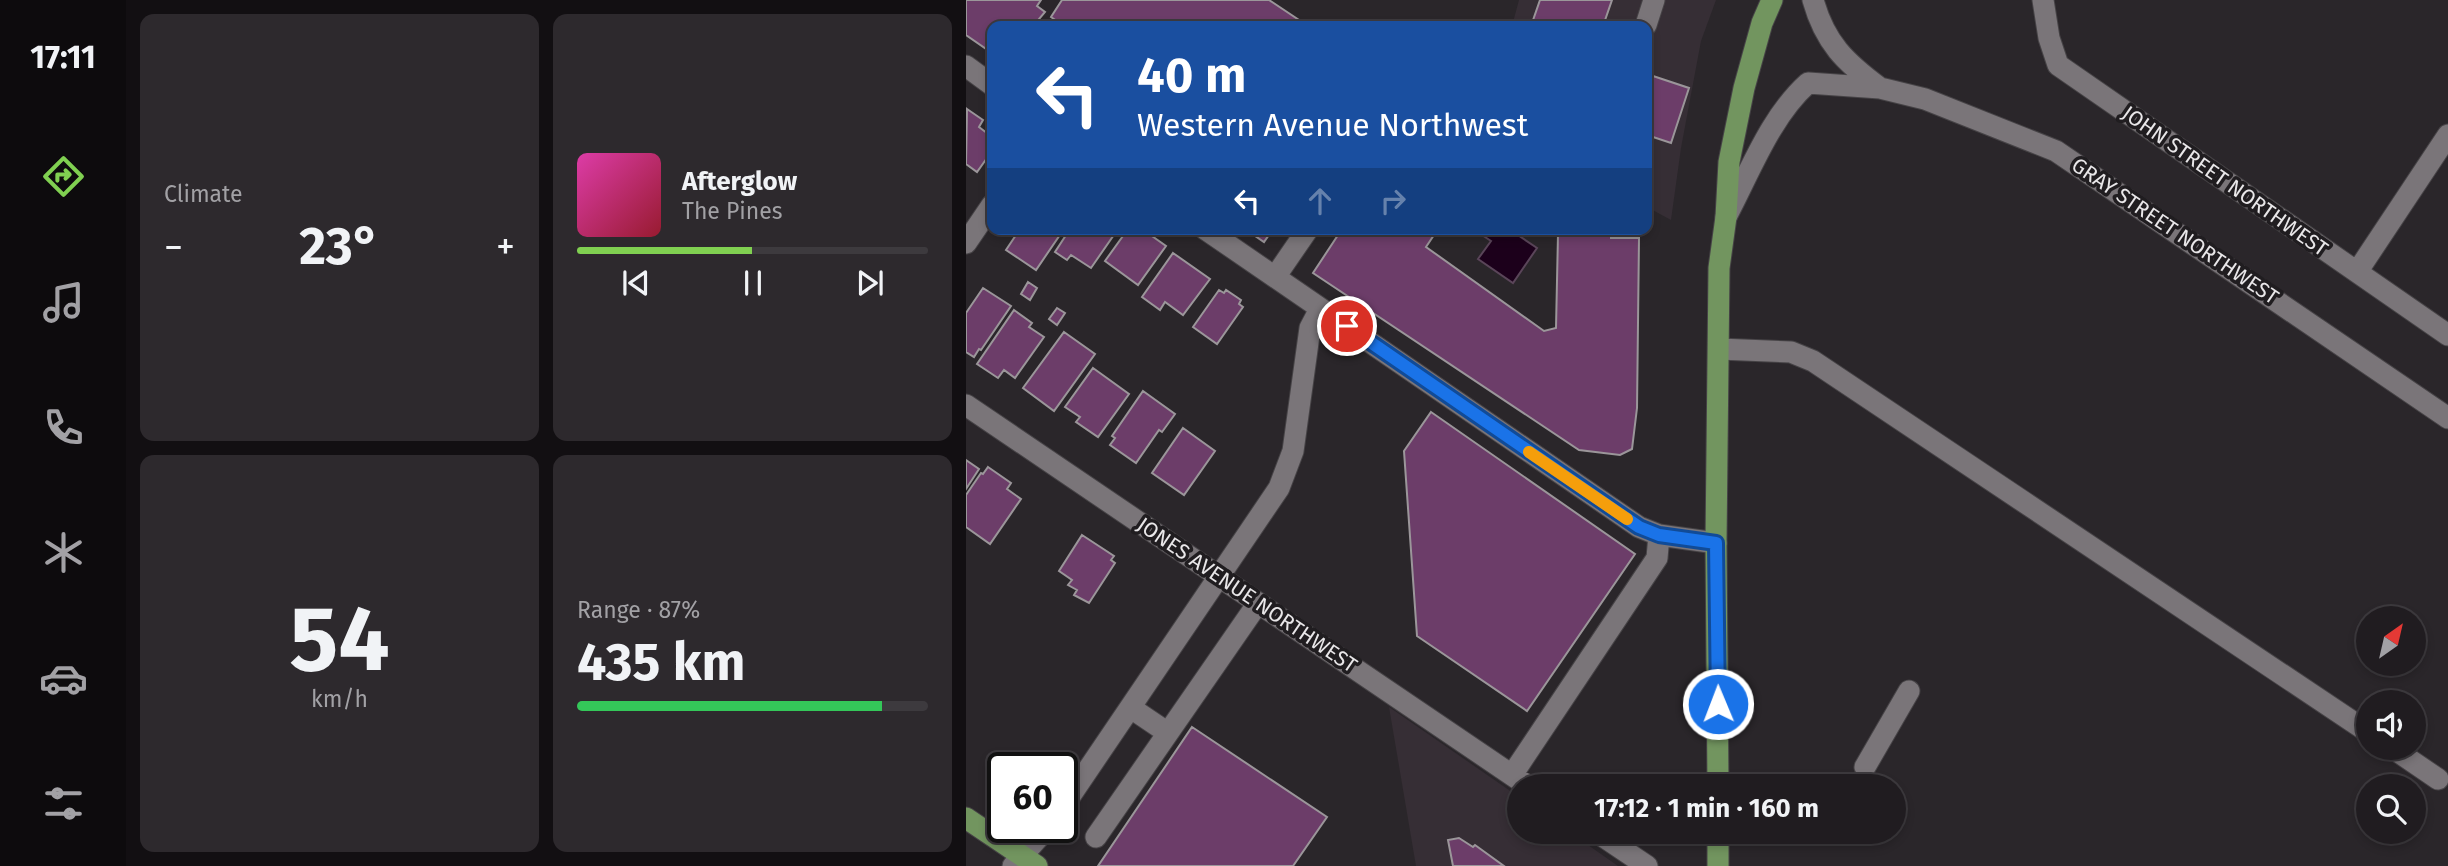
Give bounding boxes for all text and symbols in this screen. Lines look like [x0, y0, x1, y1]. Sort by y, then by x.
text: 17:11 [30, 38, 96, 76]
text: 40 m [1137, 46, 1246, 105]
icon: left [1022, 49, 1113, 140]
street label: JOHN STREET NORTHWEST [2117, 100, 2333, 262]
text: Western Avenue Northwest [1137, 106, 1528, 144]
icon: directions [39, 152, 88, 201]
street label: GRAY STREET NORTHWEST [2067, 152, 2284, 310]
text: Afterglow [682, 166, 797, 197]
text: Climate [164, 180, 243, 208]
icon: left [1228, 182, 1266, 220]
icon: ahead [1301, 182, 1339, 220]
icon: right [1374, 182, 1412, 220]
text: The Pines [682, 197, 783, 225]
text: 23° [299, 215, 380, 278]
text: − [164, 224, 183, 270]
text: + [496, 224, 515, 270]
icon: previous [617, 264, 655, 302]
icon: pause [734, 264, 772, 302]
icon: next [851, 264, 889, 302]
icon: music [39, 278, 88, 327]
pin [1317, 296, 1377, 356]
icon: arrive [1328, 307, 1366, 345]
icon: phone [39, 403, 88, 452]
street label: JONES AVENUE NORTHWEST [1132, 512, 1362, 678]
icon: climate [39, 528, 88, 577]
text: 54 [289, 585, 390, 694]
text: Range · 87% [577, 596, 700, 624]
north arrow [2356, 606, 2426, 676]
map controls [2356, 606, 2426, 844]
text: 435 km [577, 631, 745, 694]
icon: car [39, 654, 88, 703]
position arrow [1681, 667, 1755, 741]
text: km/h [311, 685, 368, 713]
button: sound [2356, 690, 2426, 760]
speed limit sign: 60 [987, 752, 1078, 843]
button: search [2356, 774, 2426, 844]
icon: filters [39, 779, 88, 828]
text: 17:12 · 1 min · 160 m [1594, 793, 1819, 824]

